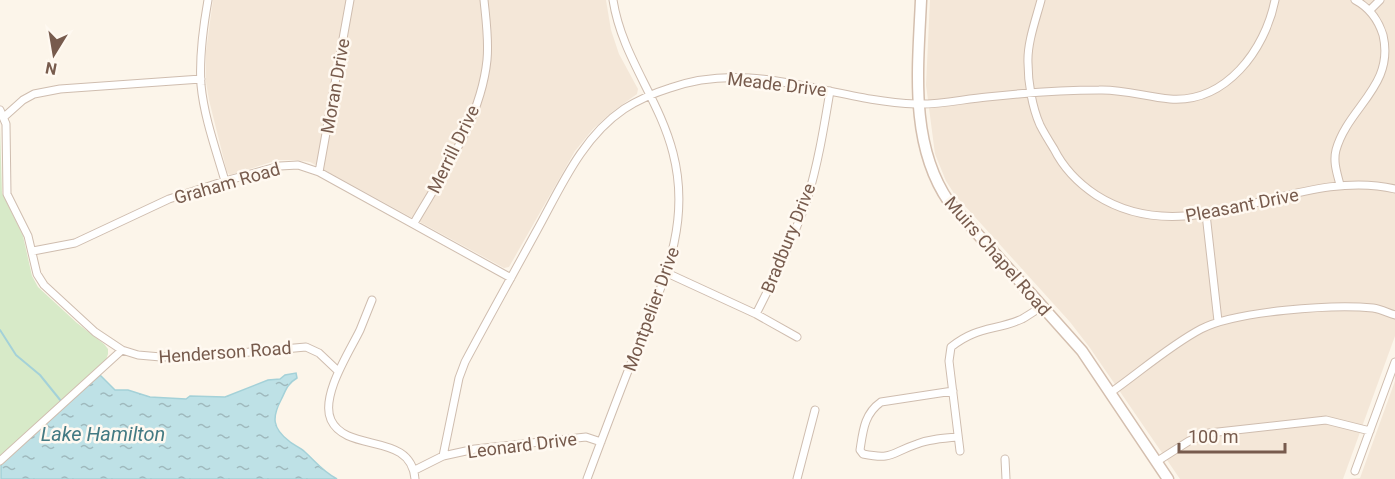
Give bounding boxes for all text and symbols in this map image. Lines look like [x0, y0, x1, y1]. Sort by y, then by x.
north arrow [24, 24, 84, 84]
street label: Moran Drive [316, 37, 354, 135]
text: N [44, 58, 59, 79]
street label: Meade Drive [726, 68, 828, 100]
street label: Merrill Drive [423, 101, 483, 197]
street label: Graham Road [172, 158, 282, 208]
street label: Bradbury Drive [756, 180, 820, 296]
street label: Pleasant Drive [1184, 184, 1300, 226]
street label: Muirs Chapel Road [941, 192, 1055, 320]
street label: Montpelier Drive [619, 244, 683, 374]
street label: Henderson Road [158, 337, 292, 367]
scale bar [1179, 416, 1286, 454]
water label: Lake Hamilton [41, 422, 165, 446]
text: 100 m [1188, 426, 1239, 447]
street label: Leonard Drive [466, 428, 578, 462]

